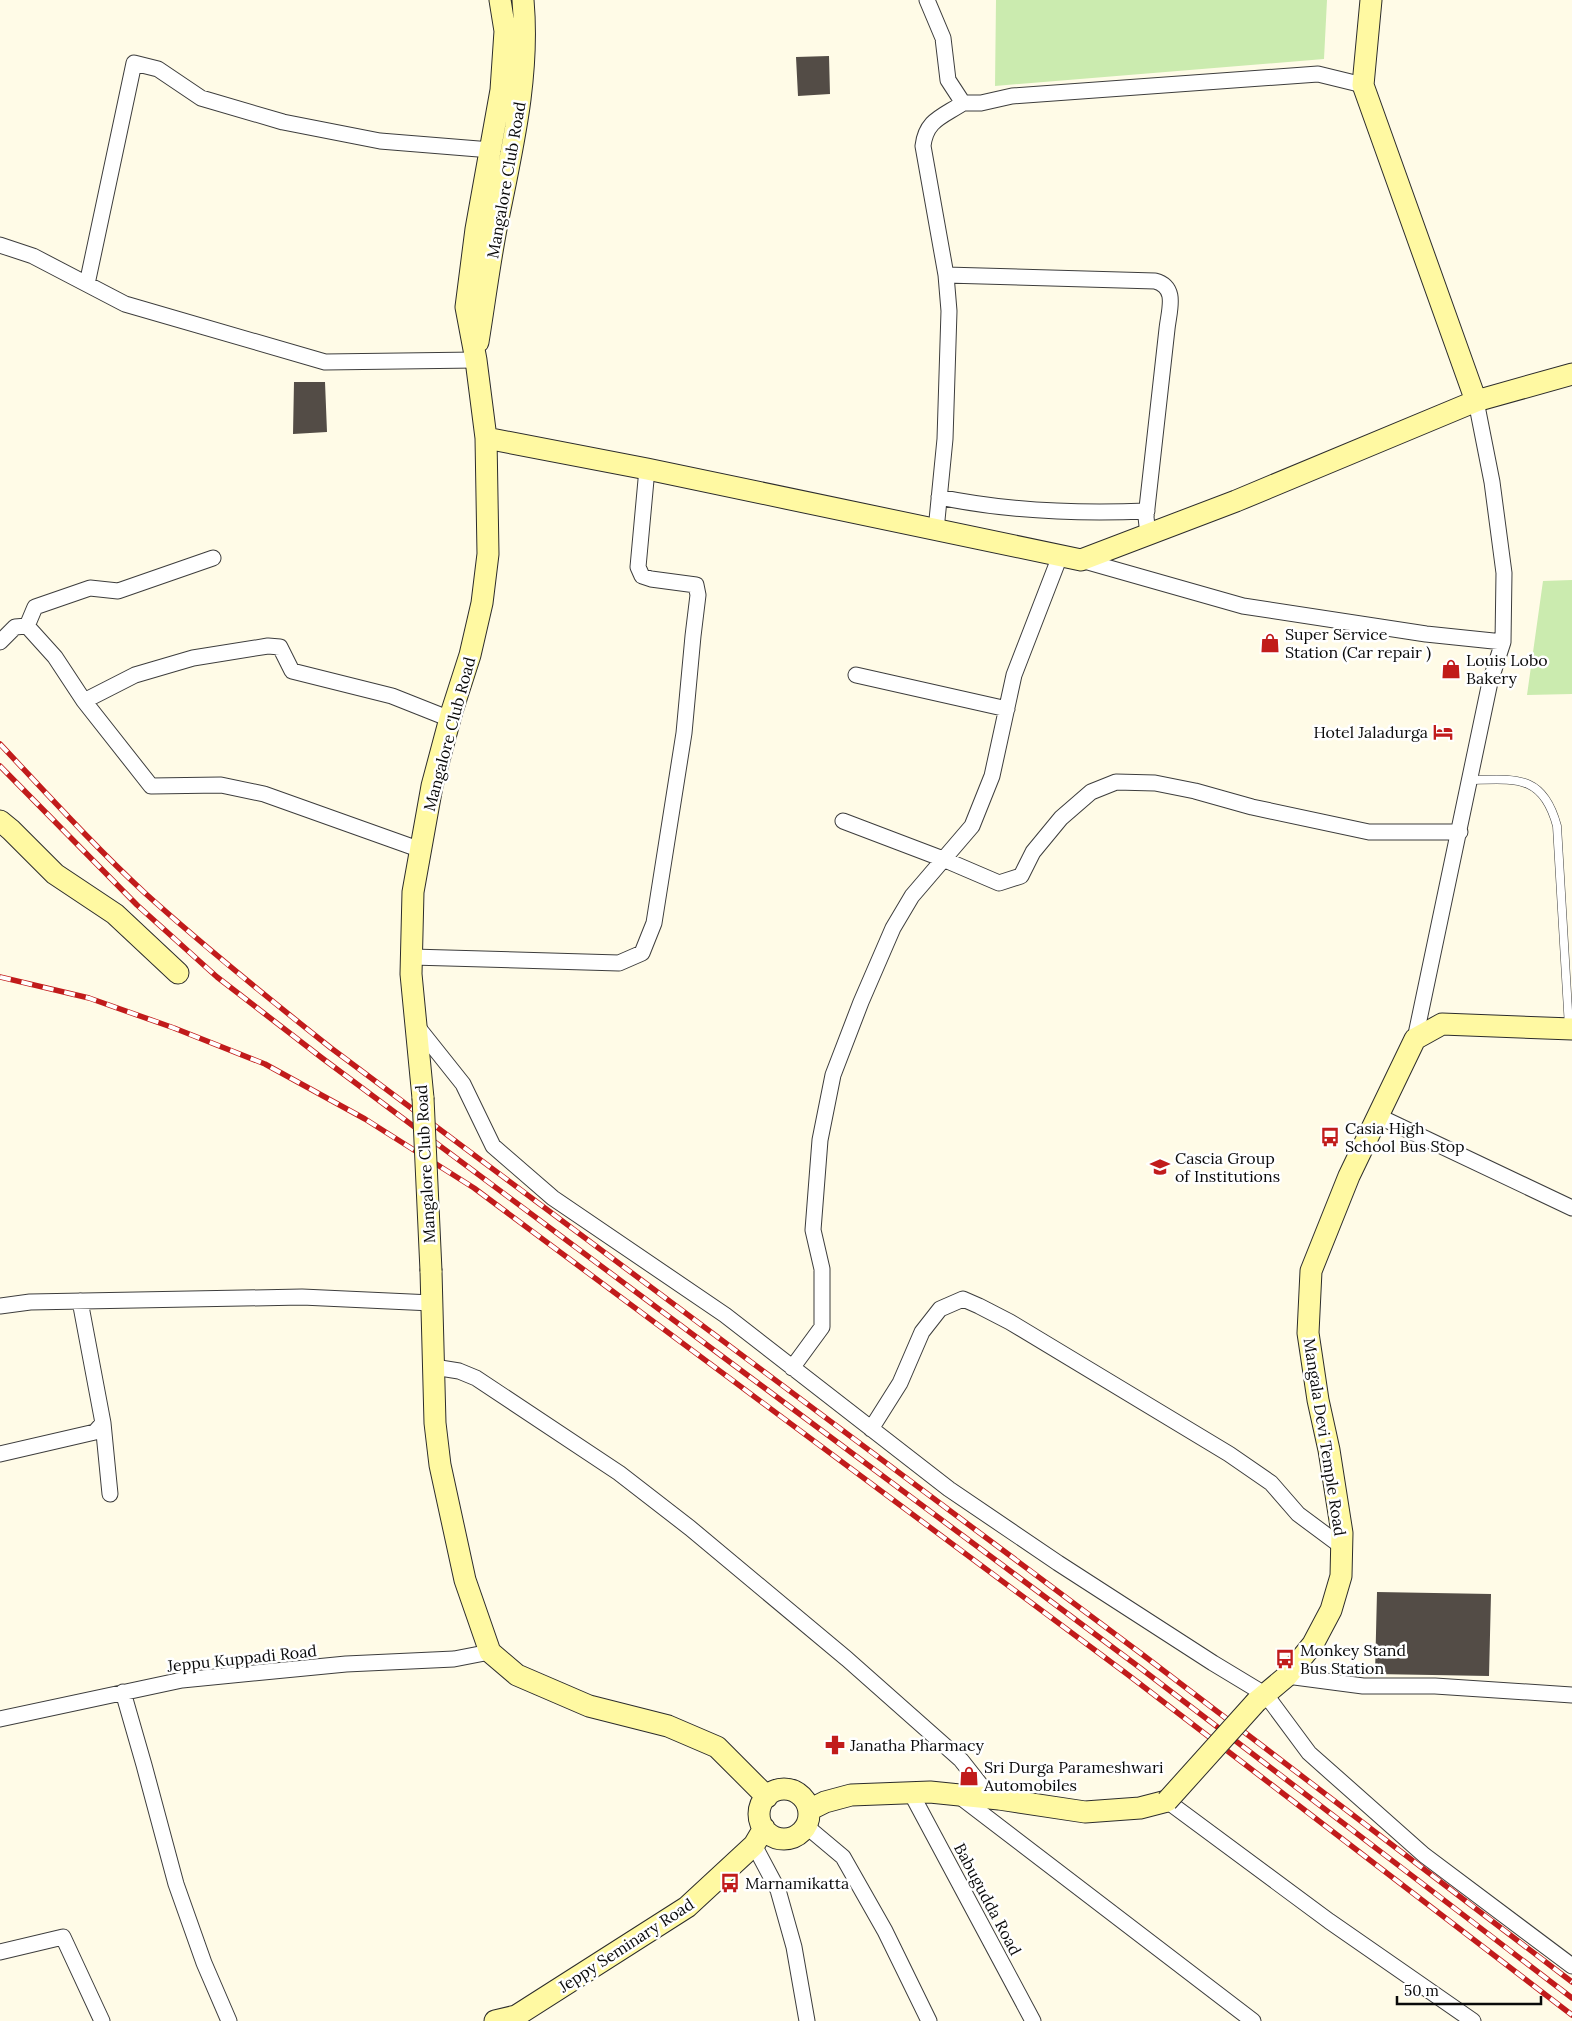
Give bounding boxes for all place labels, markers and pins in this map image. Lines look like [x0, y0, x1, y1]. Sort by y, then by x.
place label: Super Service Station (Car repair ) [1285, 624, 1431, 663]
shop icon: Super Service Station (Car repair ) [1259, 632, 1281, 654]
place label: Louis Lobo Bakery [1466, 650, 1548, 688]
shop icon: Louis Lobo Bakery [1440, 658, 1462, 680]
hotel icon: Hotel Jaladurga [1432, 721, 1454, 743]
place label: Hotel Jaladurga [1313, 722, 1428, 742]
place label: Casia High School Bus Stop [1345, 1118, 1465, 1156]
bus stop icon: Casia High School Bus Stop [1319, 1126, 1341, 1148]
place label: Cascia Group of Institutions [1175, 1148, 1280, 1186]
school or university icon: Cascia Group of Institutions [1149, 1156, 1171, 1178]
place label: Monkey Stand Bus Station [1300, 1640, 1407, 1678]
bus stop icon: Monkey Stand Bus Station [1274, 1648, 1296, 1670]
pharmacy icon: Janatha Pharmacy [824, 1734, 846, 1756]
place label: Janatha Pharmacy [849, 1735, 984, 1755]
place label: Sri Durga Parameshwari Automobiles [983, 1757, 1163, 1795]
shop icon: Sri Durga Parameshwari Automobiles [958, 1765, 980, 1787]
bus stop icon: Marnamikatta [719, 1872, 741, 1894]
place label: Marnamikatta [745, 1873, 849, 1893]

